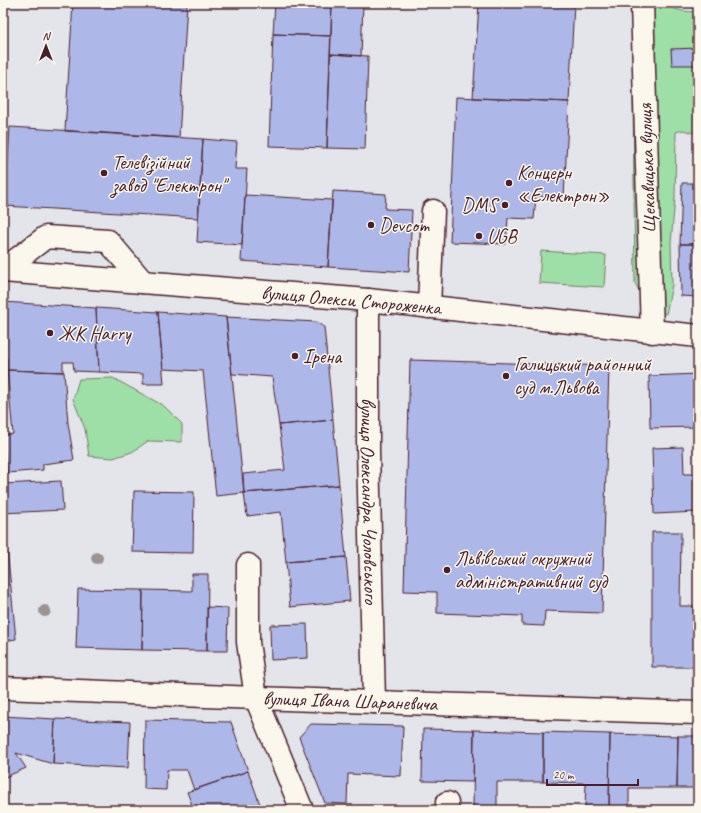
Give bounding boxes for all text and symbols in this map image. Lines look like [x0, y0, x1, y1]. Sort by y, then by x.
north arrow [26, 26, 66, 66]
text: N [43, 29, 52, 43]
street label: Щекавицька вулиця [632, 102, 662, 233]
place label: Телевізійний завод "Електрон" [109, 150, 230, 199]
place label: Концерн «Електрон» [517, 160, 610, 208]
marker: Телевізійний завод "Електрон" [99, 168, 109, 178]
marker: Концерн «Електрон» [504, 178, 514, 188]
place label: DMS [462, 193, 500, 218]
marker: DMS [500, 200, 510, 210]
place label: Devcom [379, 213, 430, 238]
marker: Devcom [366, 220, 376, 230]
place label: UGB [487, 224, 518, 249]
marker: UGB [474, 231, 484, 241]
street label: вулиця Олекси Стороженка [260, 280, 444, 320]
place label: ЖК Harry [58, 321, 133, 346]
marker: ЖК Harry [45, 328, 55, 338]
place label: Ірена [303, 344, 343, 369]
marker: Ірена [290, 351, 300, 361]
place label: Галицький районний суд м.Львова [514, 352, 652, 400]
marker: Галицький районний суд м.Львова [501, 371, 511, 381]
street label: вулиця Олександра Чоловського [355, 398, 384, 605]
place label: Львівський окружний адміністративний суд [455, 546, 609, 594]
marker: Львівський окружний адміністративний суд [442, 565, 452, 575]
street label: вулиця Івана Шараневича [262, 685, 439, 717]
scale bar [547, 761, 638, 787]
text: 20 m [553, 767, 575, 783]

